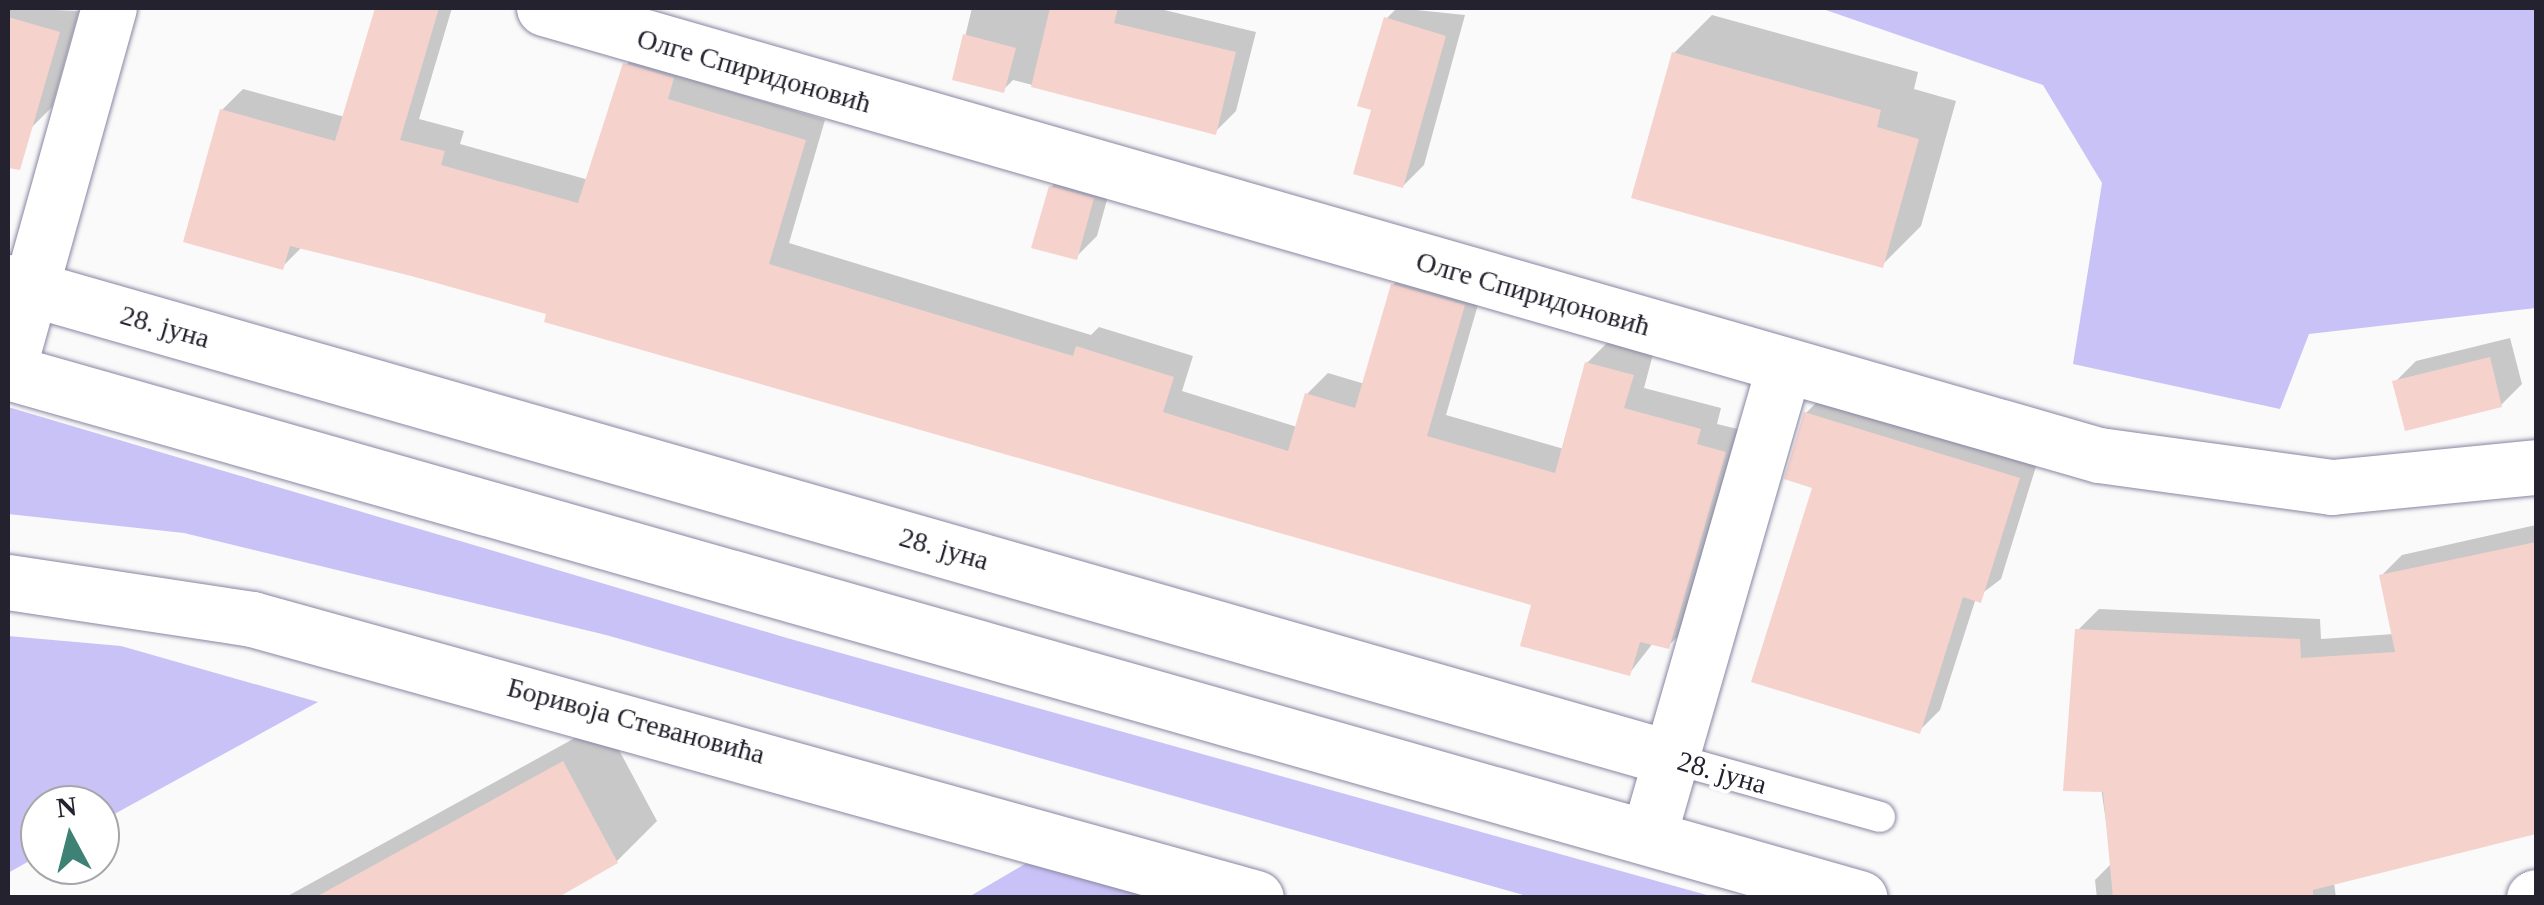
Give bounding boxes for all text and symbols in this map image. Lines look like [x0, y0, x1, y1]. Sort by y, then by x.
street label: Олге Спиридоновић [633, 22, 875, 120]
street label: Олге Спиридоновић [1412, 245, 1654, 343]
street label: 28. јуна [117, 298, 213, 356]
street label: 28. јуна [896, 520, 992, 578]
street label: Боривоја Стевановића [504, 670, 768, 772]
street label: 28. јуна [1674, 744, 1770, 802]
north arrow [20, 785, 120, 885]
text: N [55, 790, 78, 823]

